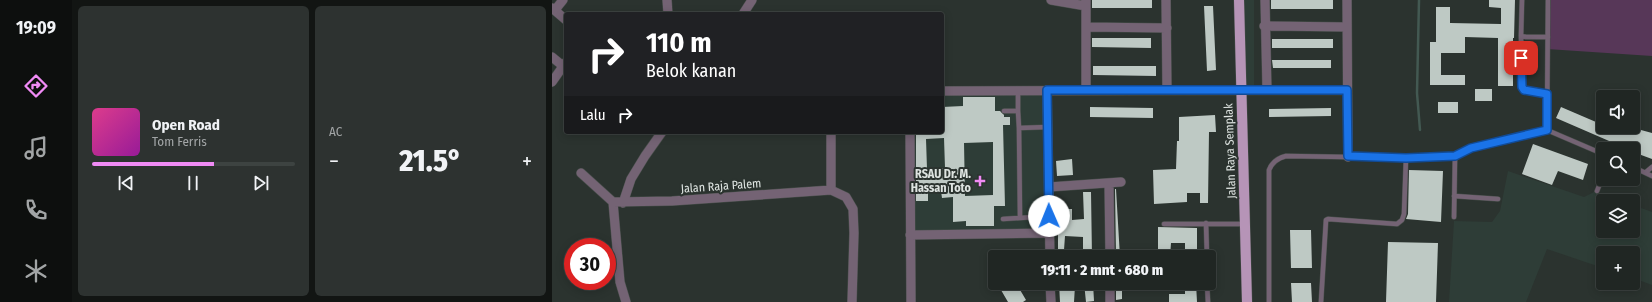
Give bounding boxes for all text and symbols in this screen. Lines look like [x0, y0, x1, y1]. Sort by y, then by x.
text: 19:09 [16, 17, 56, 39]
text: 110 m [646, 26, 712, 59]
icon: right [580, 28, 632, 80]
pin [1504, 41, 1538, 75]
icon: arrive [1510, 47, 1532, 69]
text: Belok kanan [646, 60, 736, 82]
icon: directions [22, 72, 50, 100]
map controls [1596, 90, 1640, 290]
button: sound [1596, 90, 1640, 134]
street label: Jalan Raya Semplak [1221, 103, 1239, 199]
icon: right [614, 104, 636, 126]
text: Lalu [580, 106, 606, 124]
text: Open Road [152, 116, 220, 134]
text: AC [329, 124, 342, 139]
icon: music [22, 134, 50, 162]
text: Tom Ferris [152, 134, 207, 149]
button: search [1596, 142, 1640, 186]
text: 21.5° [399, 143, 462, 179]
text: − [329, 148, 339, 175]
text: + [522, 148, 532, 175]
place label: RSAU Dr. M. Hassan Toto [911, 167, 972, 195]
icon: previous [115, 172, 137, 194]
icon: pause [182, 172, 204, 194]
icon: next [250, 172, 272, 194]
marker: RSAU Dr. M. Hassan Toto [974, 175, 986, 187]
street label: Jalan Raja Palem [680, 176, 762, 196]
button: layers [1596, 194, 1640, 238]
position arrow [1028, 195, 1070, 237]
icon: phone [22, 196, 50, 224]
speed limit sign: 30 [564, 238, 616, 290]
button: + [1596, 246, 1640, 290]
icon: climate [22, 257, 50, 285]
text: 19:11 · 2 mnt · 680 m [1041, 261, 1163, 279]

